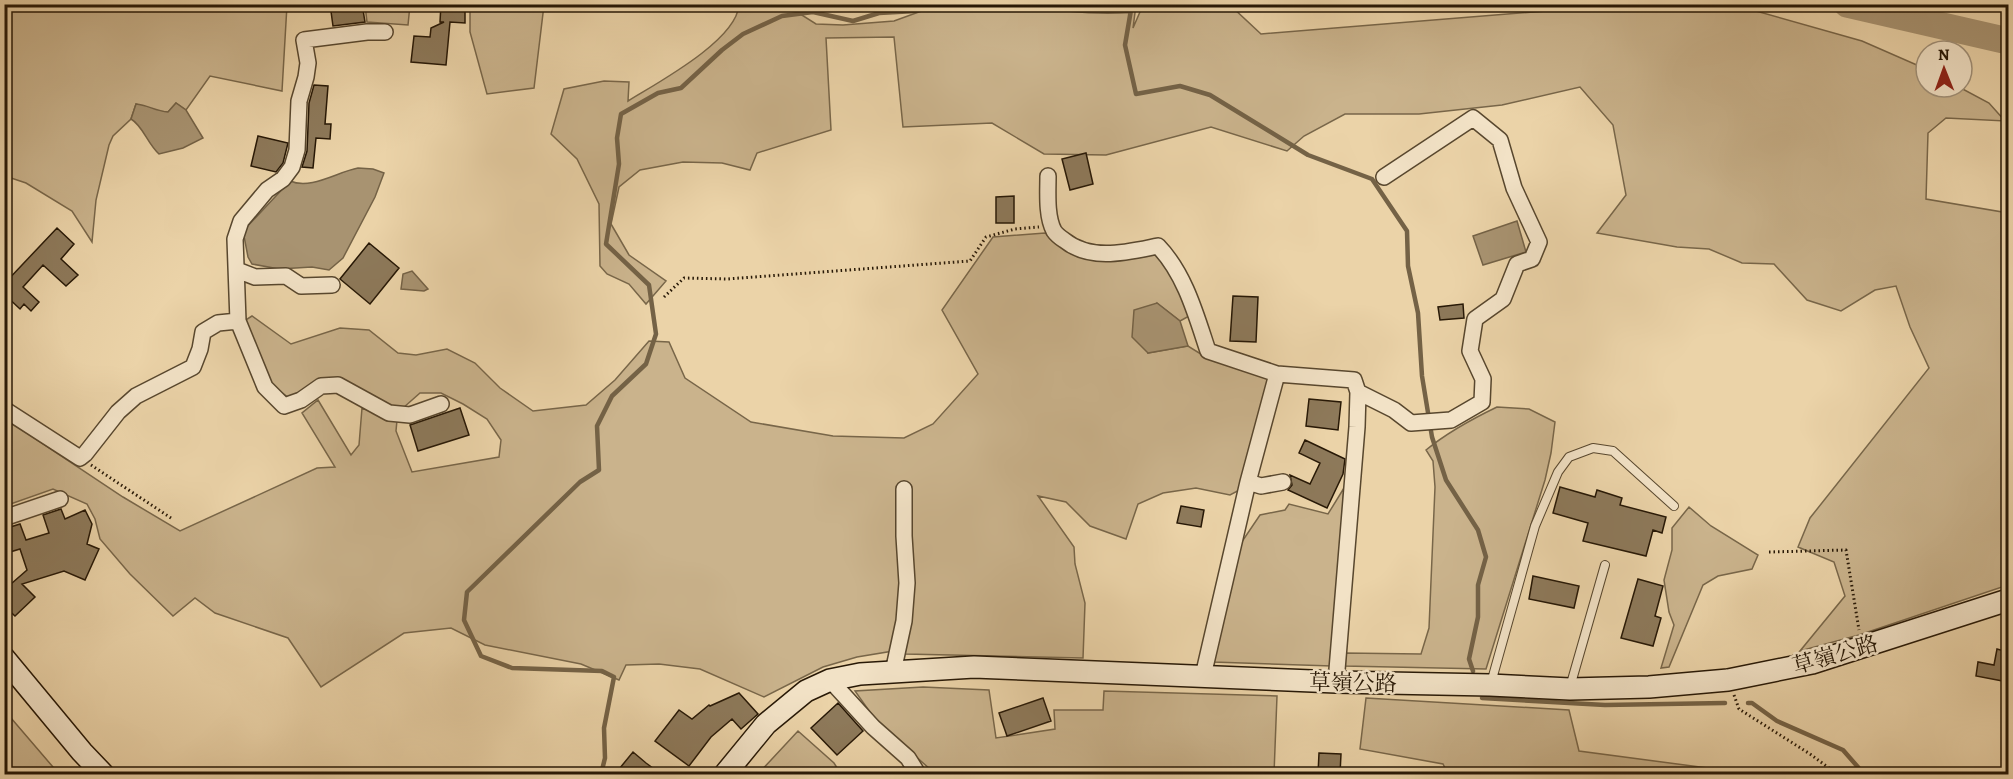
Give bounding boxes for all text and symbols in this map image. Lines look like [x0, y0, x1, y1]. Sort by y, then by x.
north arrow [1914, 39, 1974, 99]
text: N [1938, 44, 1950, 66]
street label: 草嶺公路 [1789, 628, 1882, 682]
street label: 草嶺公路 [1309, 667, 1397, 699]

